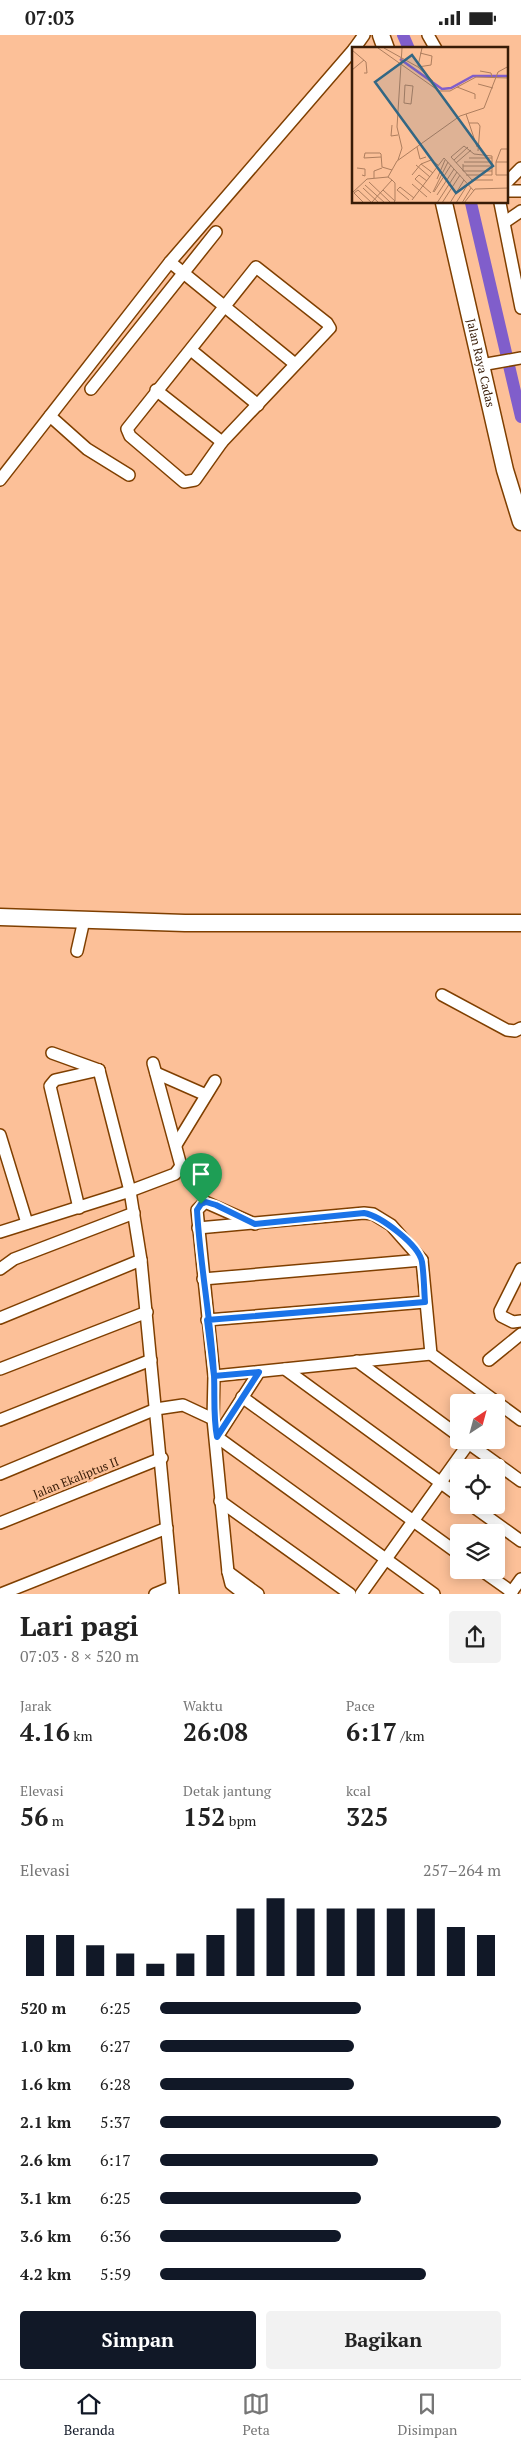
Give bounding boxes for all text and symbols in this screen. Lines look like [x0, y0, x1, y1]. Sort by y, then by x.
text: 07:03 [25, 5, 74, 30]
inset map [352, 47, 508, 204]
street label: Jalan Raya Cadas [464, 317, 498, 409]
pin [180, 1153, 222, 1204]
icon: arrive [187, 1160, 215, 1188]
north arrow [450, 1394, 505, 1449]
map controls [450, 1394, 505, 1579]
street label: Jalan Ekaliptus II [31, 1454, 121, 1502]
button: locate [450, 1459, 505, 1514]
button: layers [450, 1524, 505, 1579]
text: Lari pagi [20, 1607, 139, 1644]
button: share [449, 1611, 501, 1663]
text: 07:03 · 8 × 520 m [20, 1645, 139, 1667]
text: Jarak [20, 1696, 52, 1715]
text: Waktu [183, 1696, 223, 1715]
text: Pace [346, 1696, 375, 1715]
text: 4.16 [20, 1715, 70, 1748]
text: 26:08 [183, 1715, 248, 1748]
text: 6:17 [346, 1715, 397, 1748]
text: km [70, 1726, 93, 1745]
text: /km [397, 1726, 424, 1745]
text: Elevasi [20, 1781, 64, 1800]
text: Detak jantung [183, 1781, 271, 1800]
text: kcal [346, 1781, 371, 1800]
text: 56 [20, 1800, 48, 1833]
text: 152 [183, 1800, 225, 1833]
text: 325 [346, 1800, 388, 1833]
text: m [48, 1811, 64, 1830]
text: bpm [225, 1811, 256, 1830]
text: Elevasi [20, 1859, 70, 1881]
text: 257–264 m [423, 1859, 501, 1881]
text: 520 m [20, 1997, 66, 2019]
text: 6:25 [100, 1997, 131, 2019]
text: 1.0 km [20, 2035, 71, 2057]
text: 6:27 [100, 2035, 131, 2057]
text: 1.6 km [20, 2073, 71, 2095]
text: 6:28 [100, 2073, 131, 2095]
text: 2.1 km [20, 2111, 71, 2133]
text: 5:37 [100, 2111, 131, 2133]
text: 2.6 km [20, 2149, 71, 2171]
text: 6:17 [100, 2149, 131, 2171]
text: 3.1 km [20, 2187, 71, 2209]
text: 6:25 [100, 2187, 131, 2209]
text: 3.6 km [20, 2225, 71, 2247]
text: 6:36 [100, 2225, 131, 2247]
text: 4.2 km [20, 2263, 71, 2285]
text: 5:59 [100, 2263, 131, 2285]
button: Simpan [20, 2311, 256, 2369]
button: Bagikan [266, 2311, 501, 2369]
tab: Beranda [64, 2390, 115, 2439]
tab: Peta [242, 2390, 270, 2439]
tab: Disimpan [398, 2390, 457, 2439]

